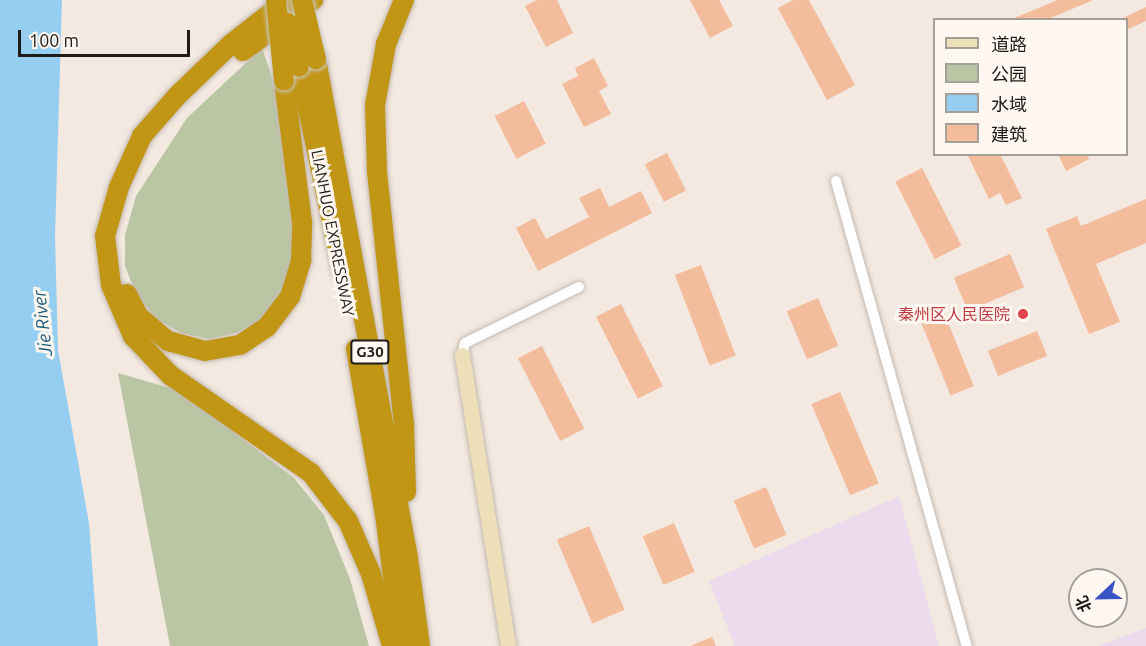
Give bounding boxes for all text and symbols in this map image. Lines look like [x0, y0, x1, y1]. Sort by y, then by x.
scale bar [21, 18, 194, 56]
legend [933, 18, 1128, 156]
text: 100 m [29, 30, 79, 50]
text: 道路 [991, 34, 1027, 54]
text: 公园 [991, 64, 1027, 84]
text: 水域 [991, 94, 1027, 114]
text: 建筑 [991, 124, 1027, 144]
street label: LIANHUO EXPRESSWAY [307, 148, 359, 318]
water label: Jie River [28, 289, 56, 357]
place label: 秦州区人民医院 [898, 304, 1010, 324]
marker: 秦州区人民医院 [1014, 305, 1032, 323]
road number: G30 [349, 340, 391, 364]
north arrow [1068, 568, 1128, 628]
text: 北 [1072, 593, 1095, 615]

